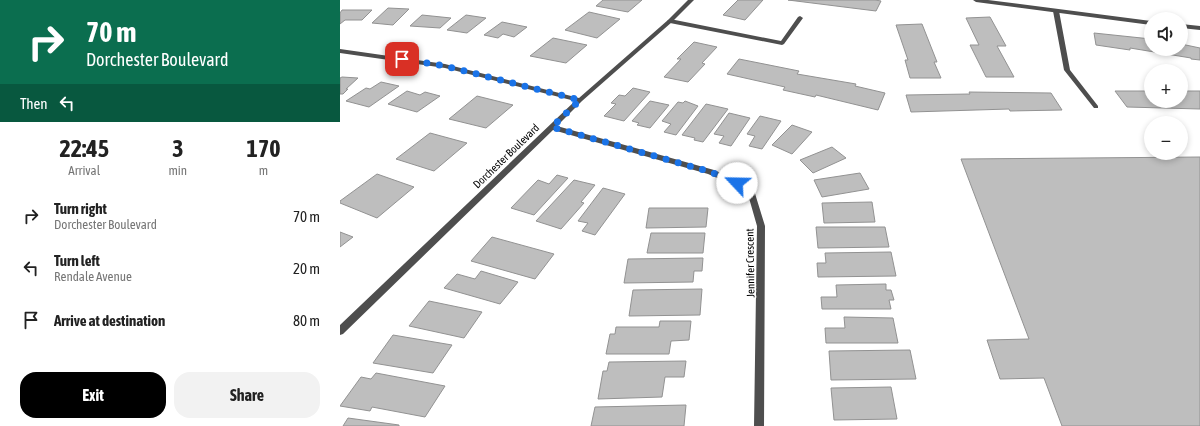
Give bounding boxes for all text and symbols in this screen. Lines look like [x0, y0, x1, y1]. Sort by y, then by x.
map controls [1144, 12, 1188, 160]
button: sound [1144, 12, 1188, 56]
icon: right [20, 16, 72, 68]
text: 70 m [86, 16, 136, 48]
pin [385, 42, 419, 76]
icon: arrive [391, 48, 413, 70]
text: Dorchester Boulevard [86, 49, 228, 70]
button: + [1144, 64, 1188, 108]
icon: left [56, 92, 78, 114]
text: Then [20, 95, 48, 112]
button: − [1144, 116, 1188, 160]
street label: Dorchester Boulevard [471, 121, 541, 191]
text: 22:45 [60, 135, 109, 162]
text: 3 [172, 135, 183, 162]
text: 170 [247, 135, 280, 162]
position arrow [716, 162, 758, 204]
text: Arrival [68, 163, 100, 178]
text: min [168, 163, 187, 178]
text: m [259, 163, 268, 178]
text: Turn right [54, 200, 107, 217]
icon: right [20, 205, 42, 227]
text: 70 m [293, 208, 320, 225]
text: Dorchester Boulevard [54, 217, 157, 232]
street label: Jennifer Crescent [743, 228, 757, 298]
text: Turn left [54, 252, 100, 269]
icon: left [20, 257, 42, 279]
text: 20 m [293, 260, 320, 277]
text: Rendale Avenue [54, 269, 132, 284]
icon: arrive [20, 309, 42, 331]
text: Arrive at destination [54, 312, 165, 329]
text: 80 m [293, 312, 320, 329]
button: Exit [20, 372, 166, 418]
button: Share [174, 372, 320, 418]

